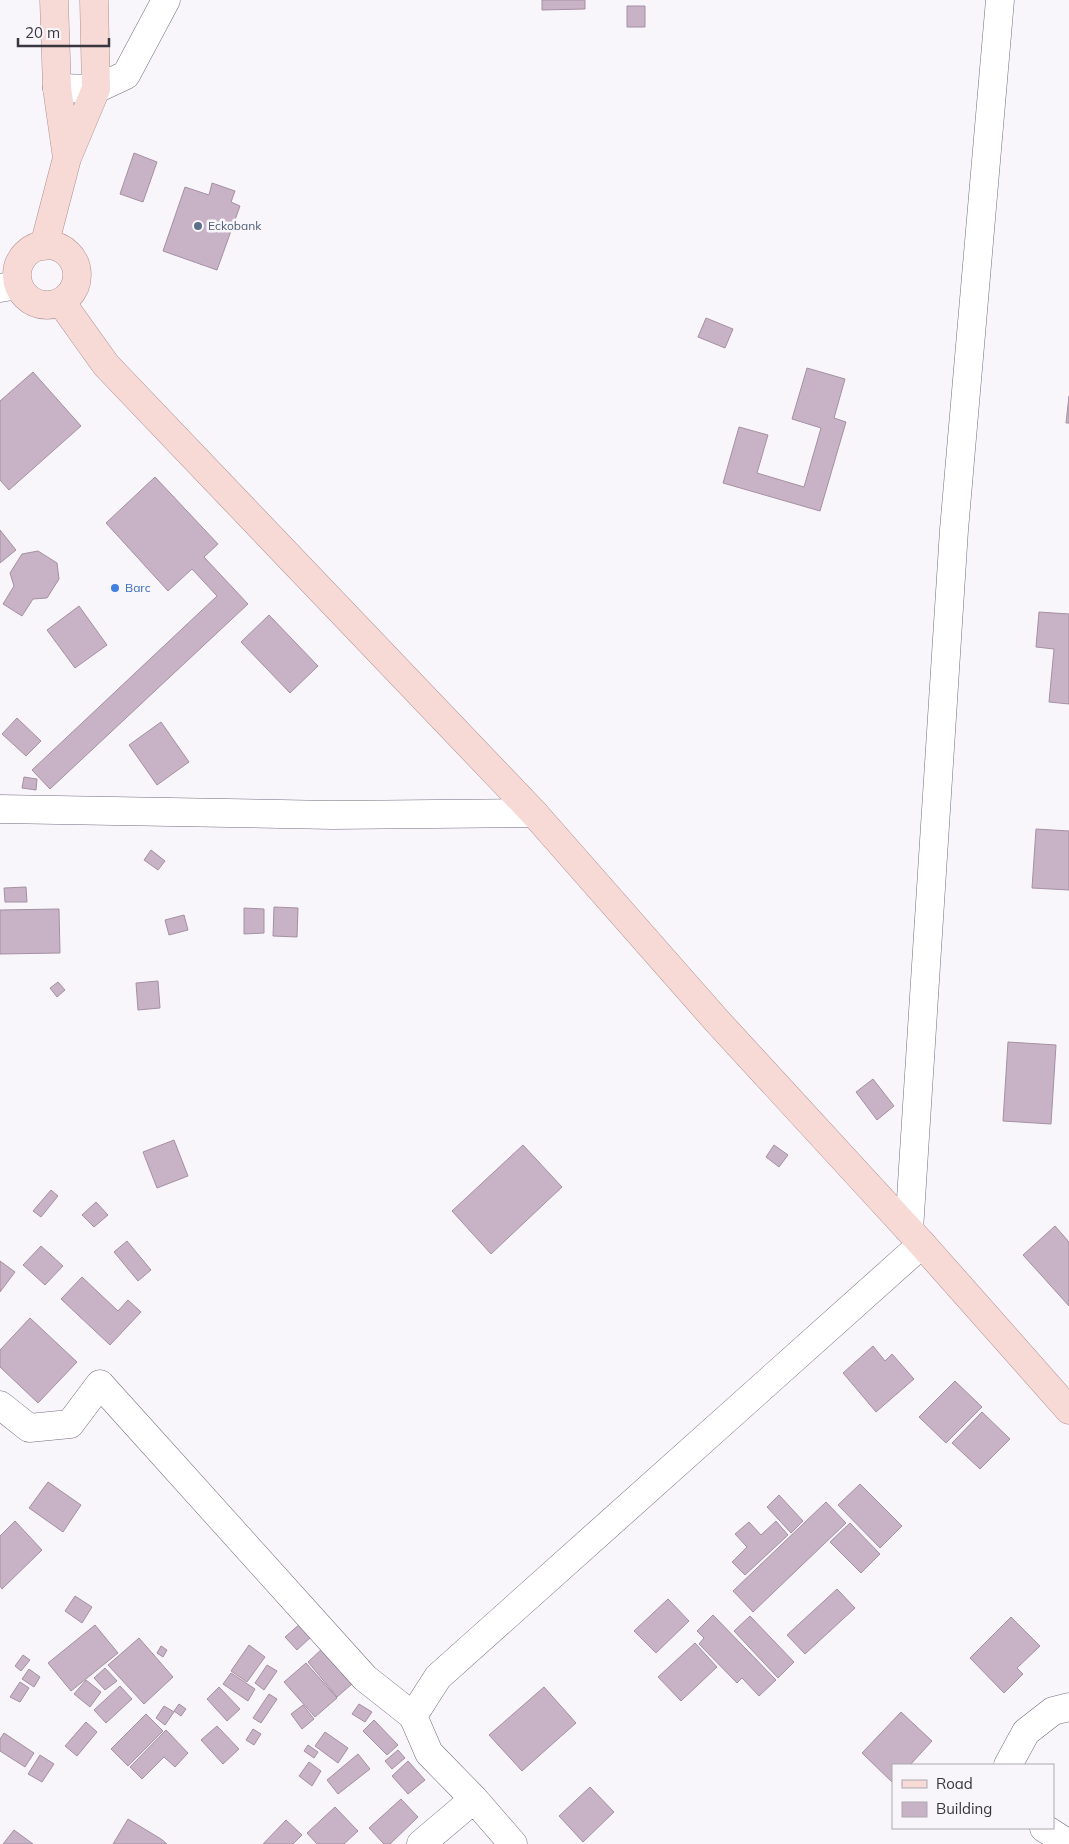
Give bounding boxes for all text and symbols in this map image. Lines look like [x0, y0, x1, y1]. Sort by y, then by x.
scale bar [18, 15, 109, 47]
text: 20 m [25, 23, 60, 42]
place label: Eckobank [208, 218, 262, 233]
marker: Eckobank [192, 220, 204, 232]
place label: Barc [125, 580, 151, 595]
marker: Barc [109, 582, 121, 594]
legend [892, 1764, 1054, 1829]
text: Road [936, 1774, 973, 1793]
text: Building [936, 1799, 992, 1818]

